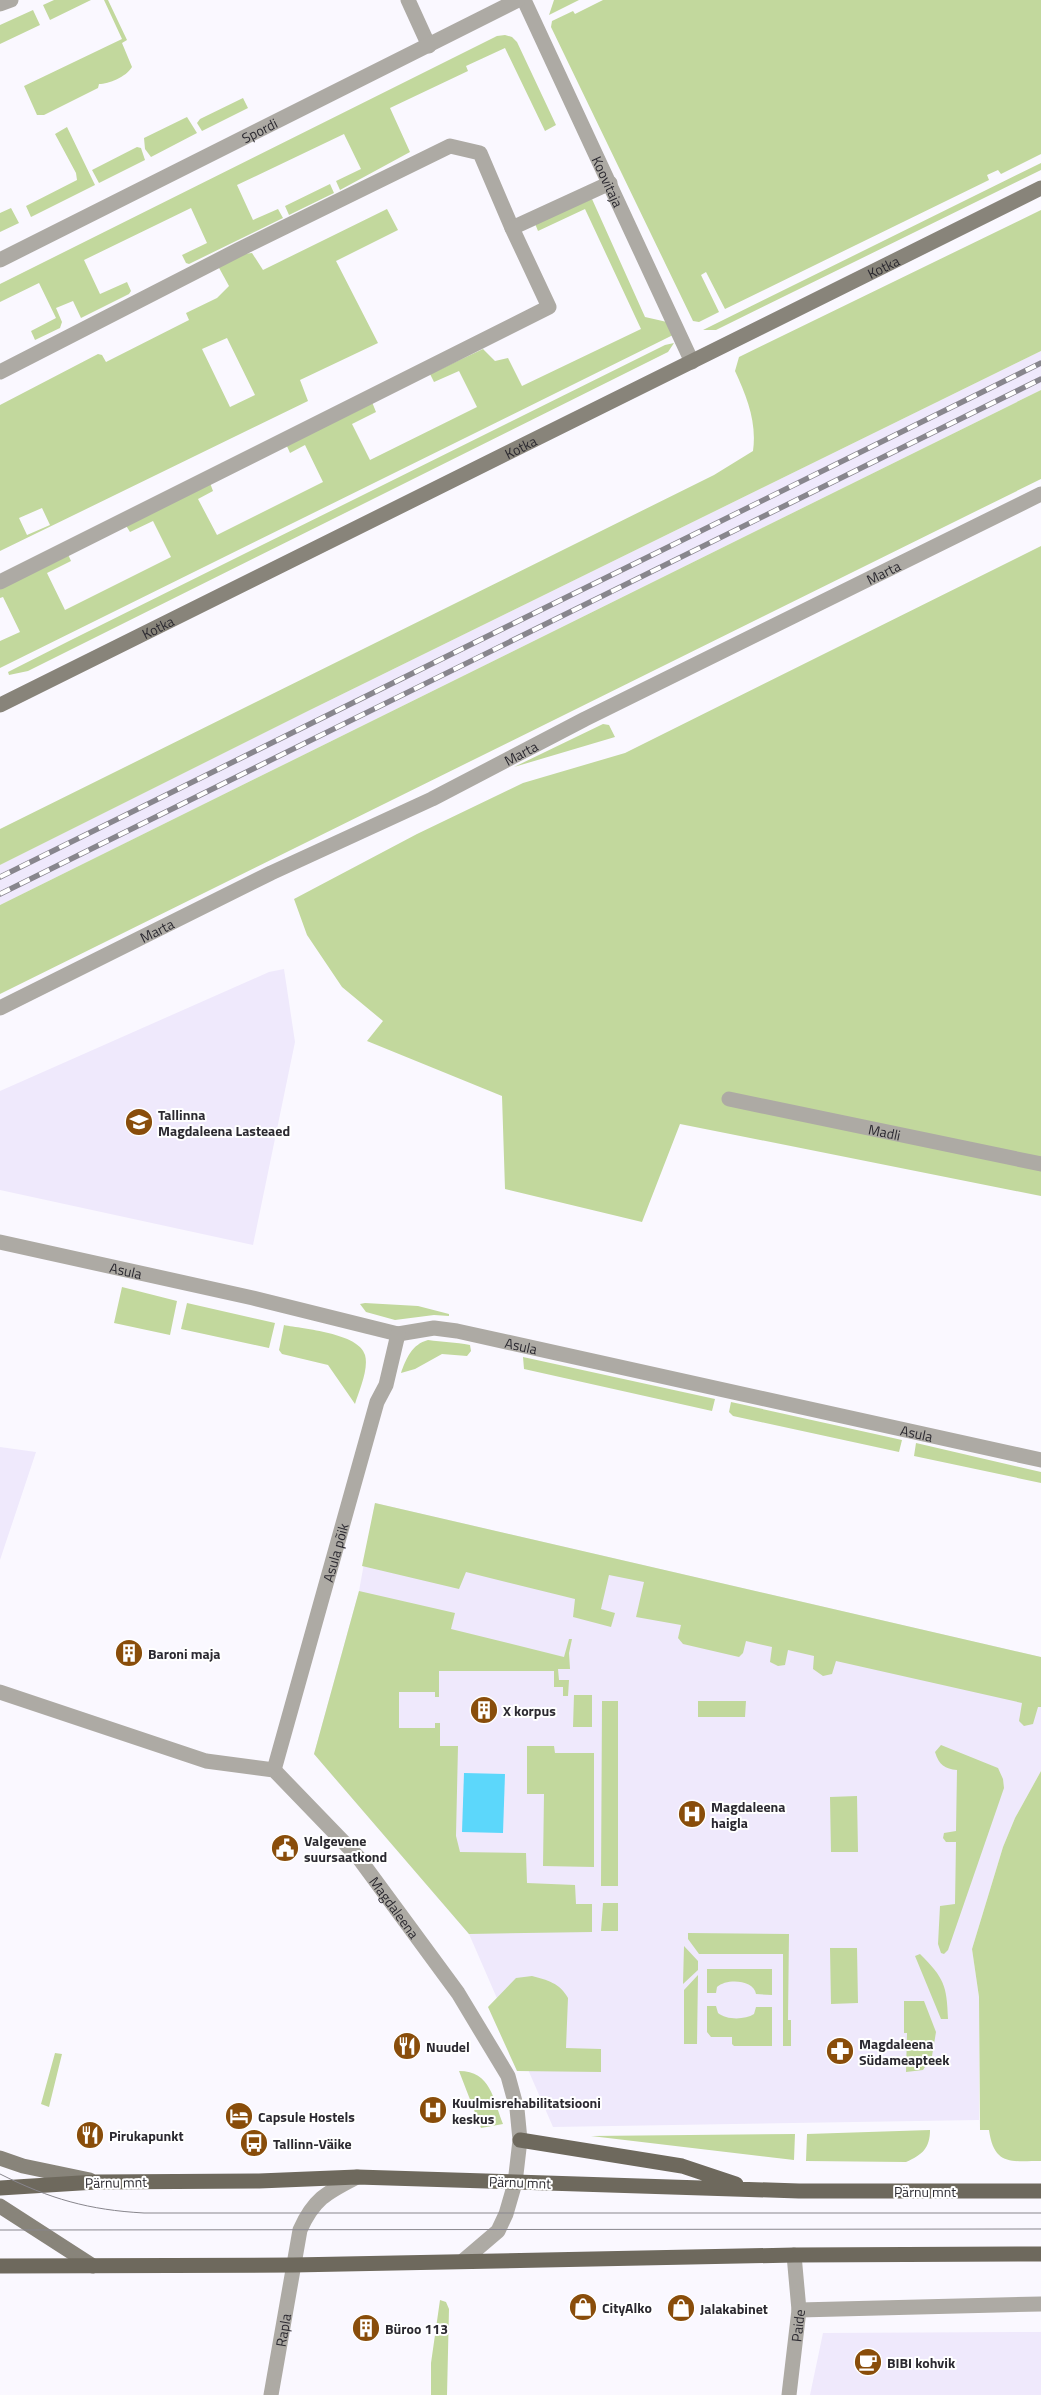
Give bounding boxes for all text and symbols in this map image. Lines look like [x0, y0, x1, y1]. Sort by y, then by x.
street label: Spordi [238, 112, 281, 148]
street label: Koovitaja [587, 152, 629, 210]
street label: Kotka [863, 250, 903, 283]
street label: Kotka [501, 430, 540, 463]
street label: Marta [862, 555, 904, 589]
street label: Kotka [138, 610, 177, 644]
street label: Marta [500, 735, 541, 770]
street label: Marta [136, 913, 177, 947]
place label: Tallinna Magdaleena Lasteaed [158, 1104, 290, 1141]
school or university icon: Tallinna Magdaleena Lasteaed [124, 1107, 154, 1137]
street label: Madli [867, 1118, 903, 1145]
street label: Asula [108, 1256, 144, 1284]
street label: Asula [503, 1331, 539, 1359]
street label: Asula [899, 1419, 935, 1446]
street label: Asula põik [317, 1520, 353, 1584]
building icon: Baroni maja [114, 1638, 144, 1668]
place label: Baroni maja [148, 1643, 220, 1664]
building icon: X korpus [469, 1695, 499, 1725]
place label: X korpus [503, 1700, 556, 1721]
place label: Magdaleena haigla [711, 1796, 785, 1833]
hospital icon: Magdaleena haigla [677, 1799, 707, 1829]
place label: Valgevene suursaatkond [304, 1830, 387, 1867]
public building icon: Valgevene suursaatkond [270, 1833, 300, 1863]
street label: Magdaleena [365, 1872, 425, 1942]
restaurant icon: Nuudel [392, 2031, 422, 2061]
place label: Magdaleena Südameapteek [859, 2033, 950, 2070]
place label: Nuudel [426, 2036, 470, 2057]
pharmacy icon: Magdaleena Südameapteek [825, 2036, 855, 2066]
place label: Kuulmisrehabilitatsiooni keskus [452, 2092, 601, 2129]
hospital icon: Kuulmisrehabilitatsiooni keskus [418, 2095, 448, 2125]
hotel icon: Capsule Hostels [224, 2101, 254, 2131]
place label: Capsule Hostels [258, 2106, 355, 2127]
restaurant icon: Pirukapunkt [75, 2120, 105, 2150]
place label: Pirukapunkt [109, 2125, 184, 2146]
bus stop icon: Tallinn-Väike [239, 2128, 269, 2158]
place label: Tallinn-Väike [273, 2133, 352, 2154]
street label: Pärnu mnt [489, 2170, 552, 2194]
street label: Pärnu mnt [85, 2171, 147, 2193]
street label: Pärnu mnt [894, 2181, 956, 2202]
shop icon: CityAlko [568, 2292, 598, 2322]
shop icon: Jalakabinet [666, 2293, 696, 2323]
place label: CityAlko [602, 2297, 652, 2318]
place label: Jalakabinet [700, 2298, 768, 2319]
street label: Paide [785, 2308, 810, 2343]
street label: Rapla [269, 2312, 296, 2348]
building icon: Büroo 113 [351, 2313, 381, 2343]
place label: Büroo 113 [385, 2318, 448, 2339]
cafe icon: BIBI kohvik [853, 2347, 883, 2377]
place label: BIBI kohvik [887, 2352, 956, 2373]

